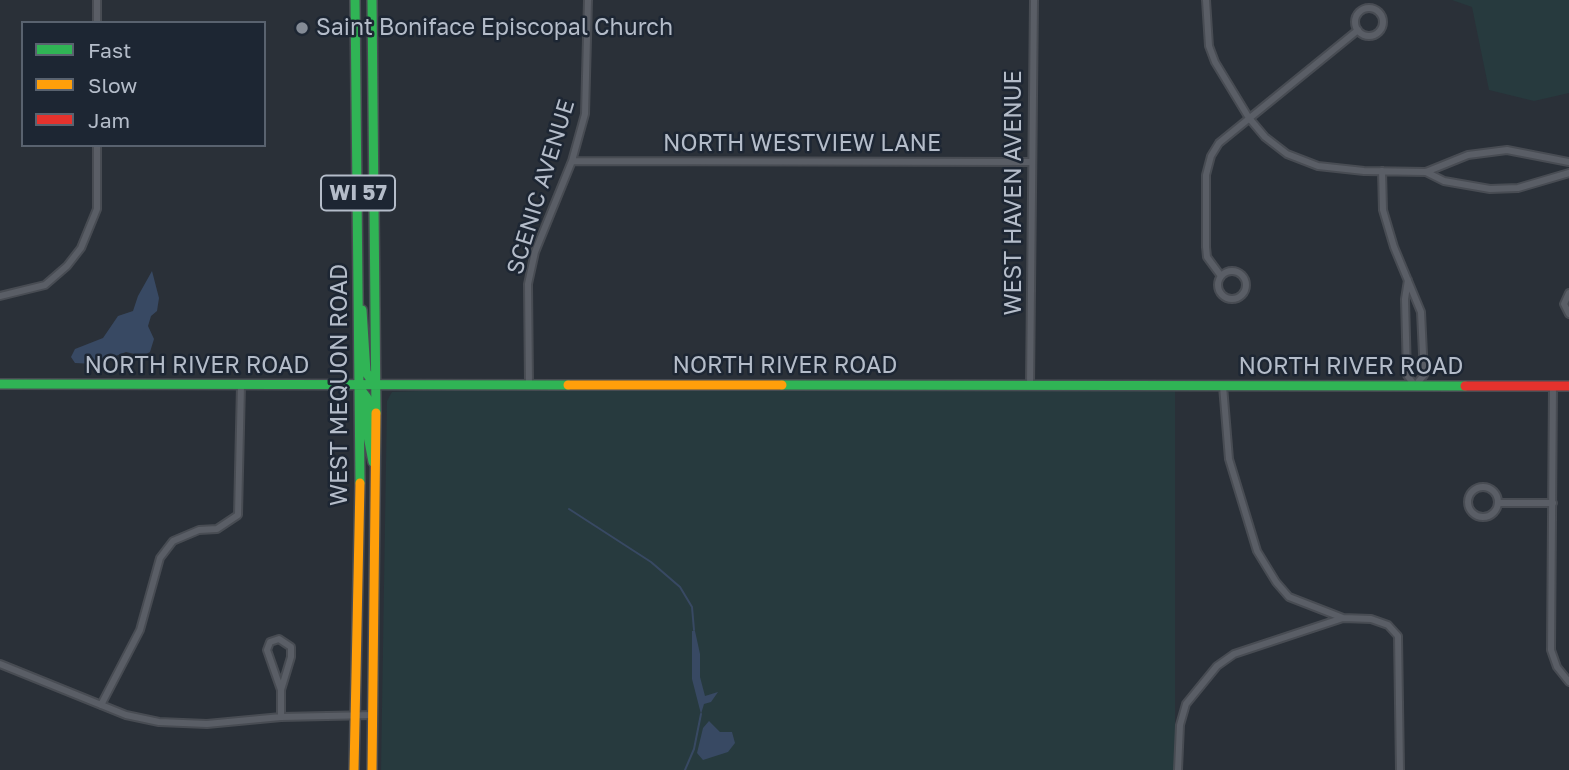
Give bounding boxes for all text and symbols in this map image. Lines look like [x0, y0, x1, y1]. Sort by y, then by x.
place label: Saint Boniface Episcopal Church [316, 14, 673, 42]
marker: Saint Boniface Episcopal Church [294, 20, 310, 36]
legend [21, 21, 266, 147]
text: Fast [88, 37, 131, 63]
street label: WEST HAVEN AVENUE [1000, 70, 1028, 316]
text: Slow [88, 72, 137, 98]
street label: SCENIC AVENUE [501, 96, 581, 278]
text: Jam [88, 107, 130, 133]
street label: NORTH WESTVIEW LANE [663, 130, 941, 158]
road number: WI 57 [321, 176, 395, 210]
street label: WEST MEQUON ROAD [326, 264, 354, 506]
street label: NORTH RIVER ROAD [85, 352, 309, 380]
street label: NORTH RIVER ROAD [673, 352, 897, 380]
street label: NORTH RIVER ROAD [1239, 353, 1463, 381]

